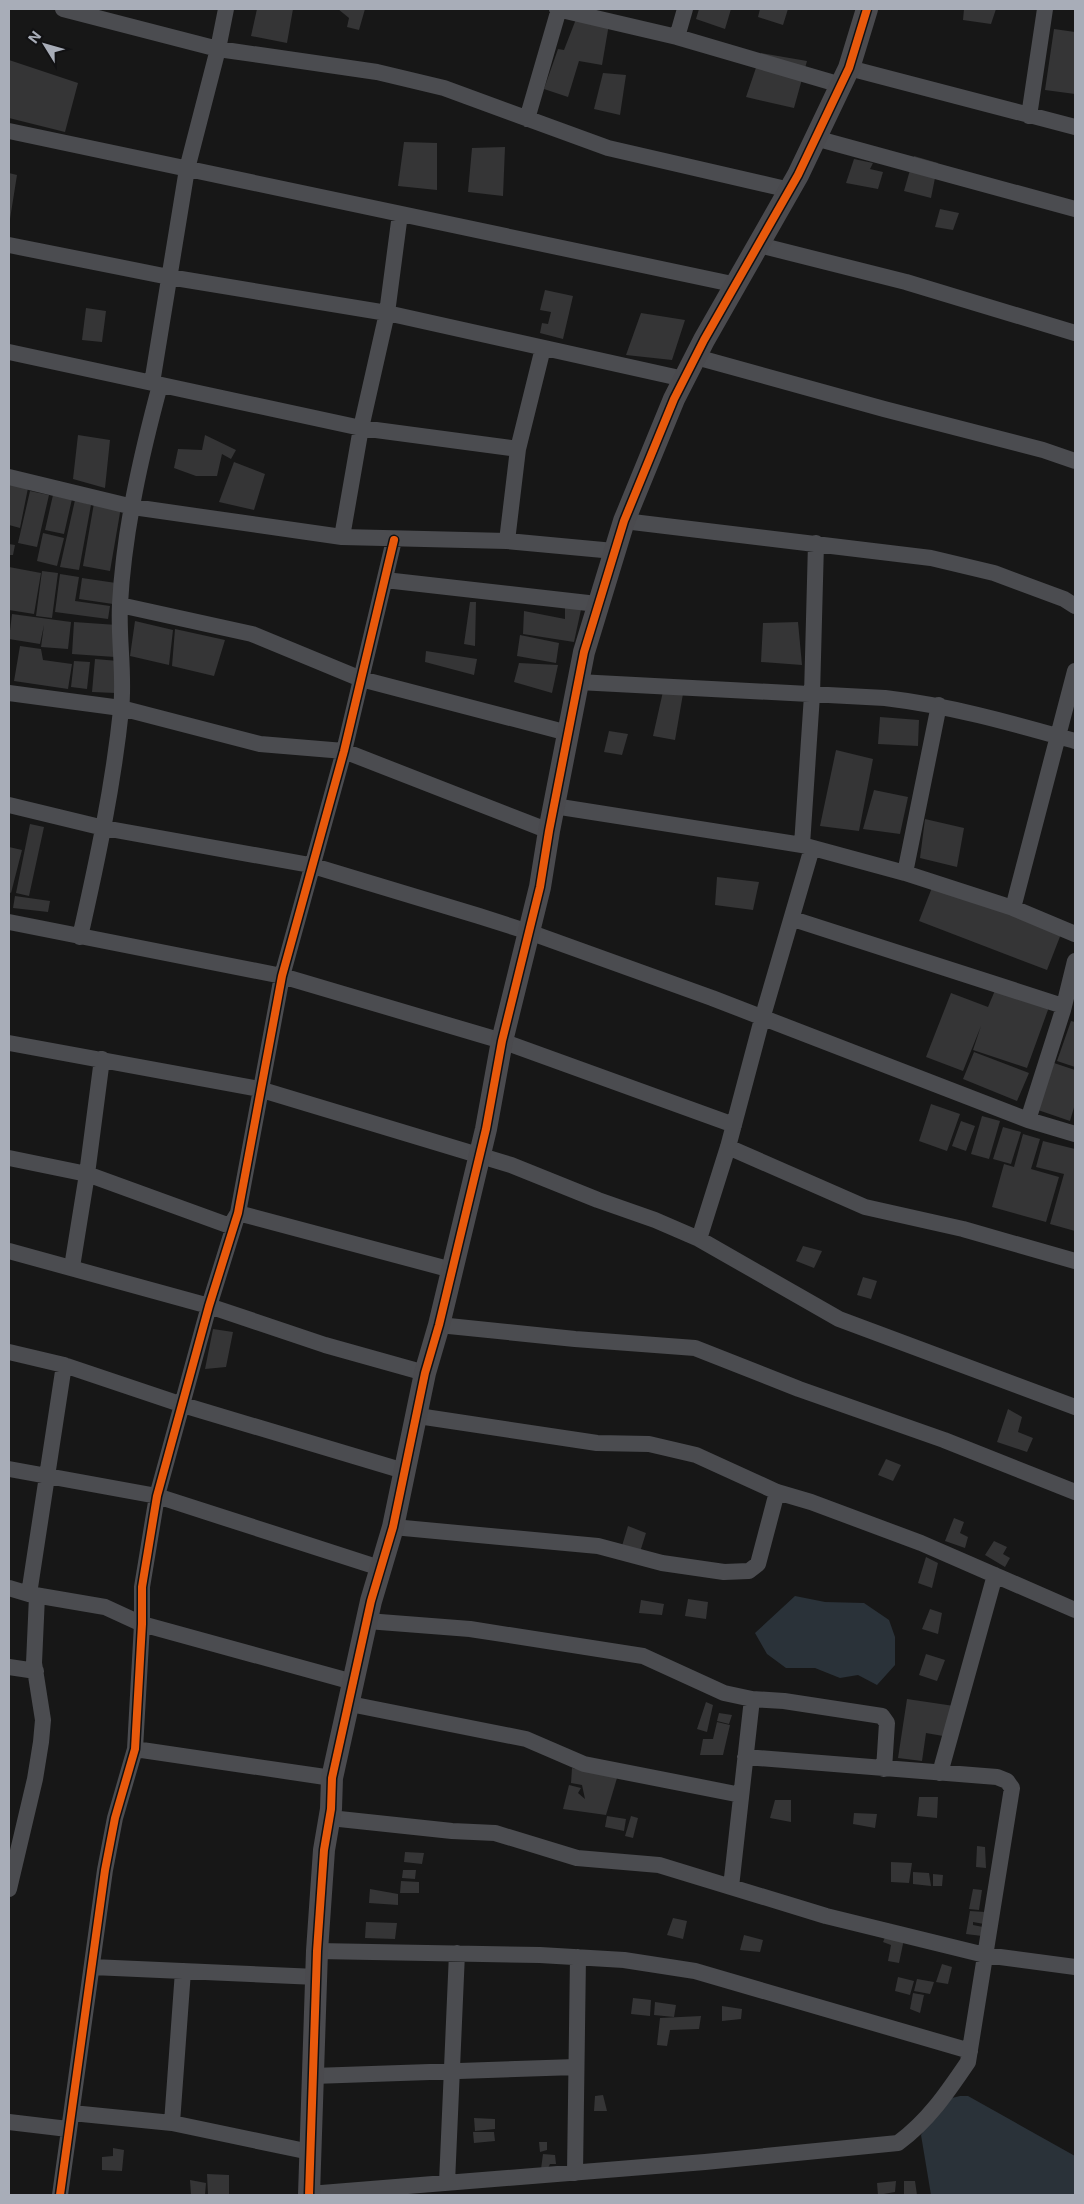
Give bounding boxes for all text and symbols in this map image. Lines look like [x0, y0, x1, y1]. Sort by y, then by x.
north arrow [20, 20, 70, 70]
text: N [24, 27, 44, 46]

